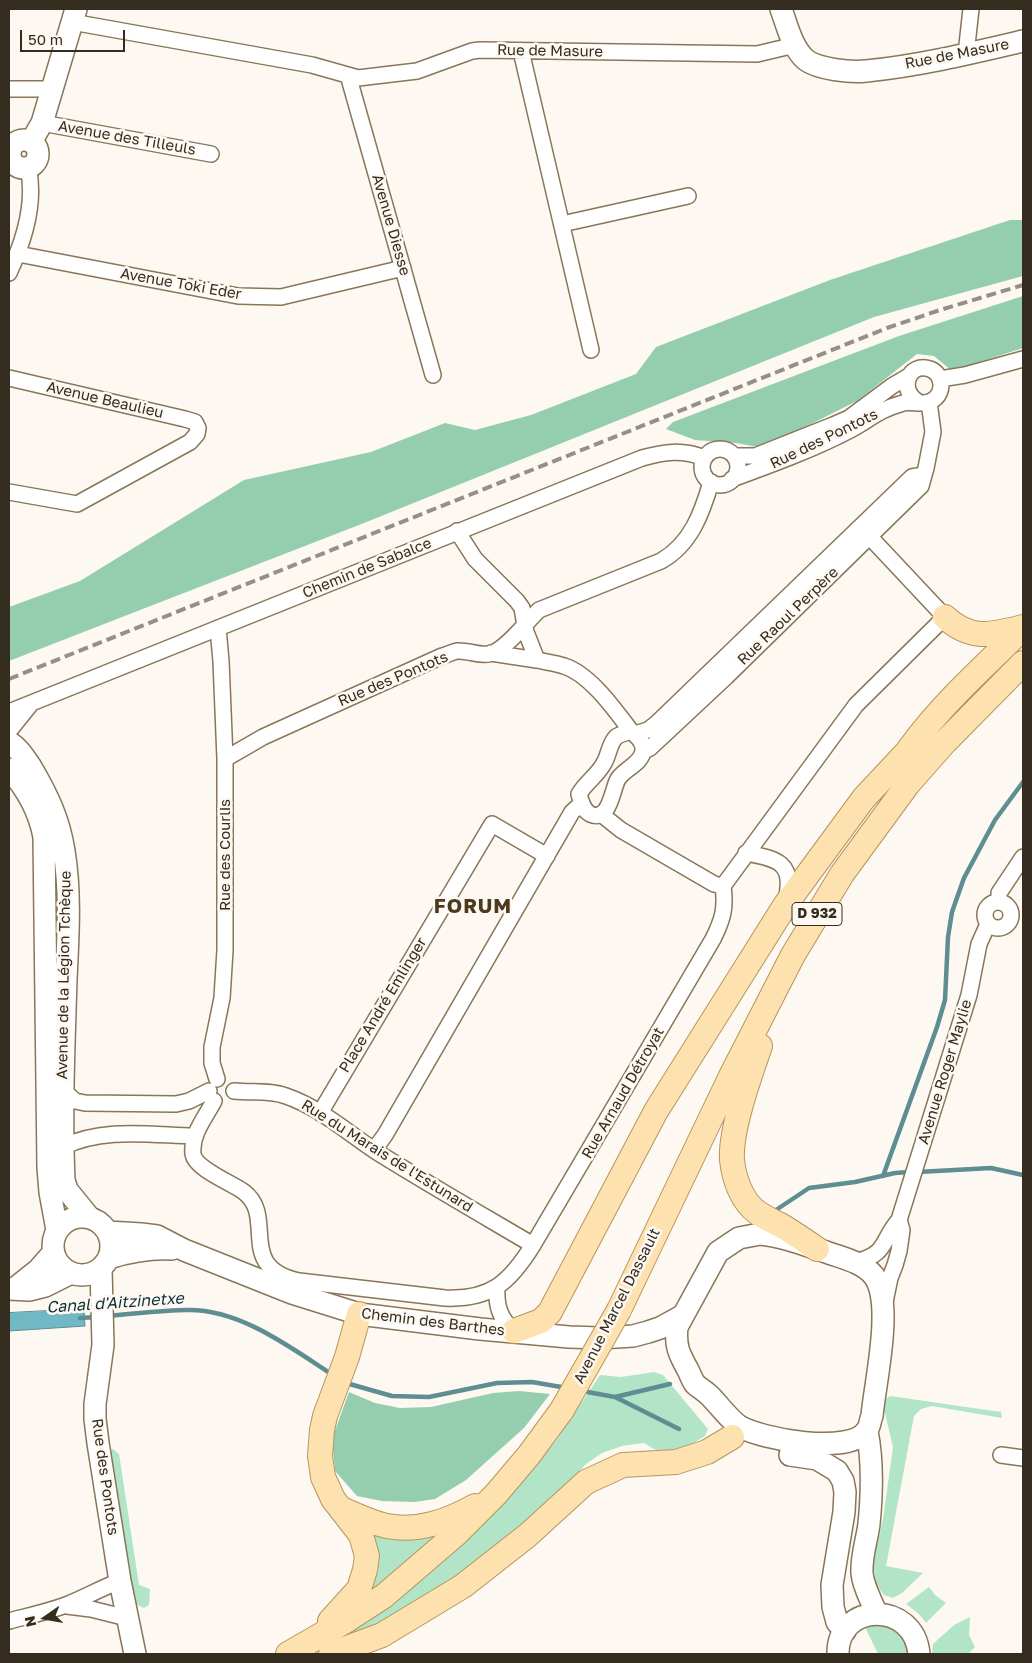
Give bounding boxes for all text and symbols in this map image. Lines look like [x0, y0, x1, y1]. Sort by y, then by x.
scale bar [22, 20, 128, 52]
text: 50 m [28, 30, 63, 48]
street label: Rue de Masure [903, 35, 1011, 73]
street label: Rue de Masure [497, 41, 603, 61]
street label: Avenue des Tilleuls [57, 117, 197, 159]
street label: Avenue Diesse [368, 172, 414, 278]
street label: Avenue Toki Eder [119, 264, 243, 304]
street label: Avenue Beaulieu [45, 378, 165, 422]
street label: Rue des Pontots [767, 405, 881, 473]
street label: Chemin de Sabalce [300, 534, 434, 602]
street label: Rue Raoul Perpère [734, 563, 842, 669]
street label: Rue des Pontots [335, 648, 451, 710]
street label: Rue des Courlis [216, 799, 234, 911]
street label: Avenue de la Légion Tchèque [53, 870, 75, 1080]
district label: FORUM [433, 895, 513, 919]
road number: D 932 [792, 902, 842, 926]
street label: Place André Emlinger [335, 934, 431, 1076]
street label: Avenue Roger Maylie [914, 998, 976, 1146]
street label: Rue Arnaud Détroyat [578, 1024, 668, 1162]
street label: Rue du Marais de l'Estunard [298, 1096, 476, 1216]
street label: Avenue Marcel Dassault [570, 1225, 664, 1387]
water label: Canal d'Aitzinetxe [46, 1289, 184, 1317]
street label: Chemin des Barthes [360, 1304, 506, 1340]
street label: Rue des Pontots [88, 1417, 122, 1537]
north arrow [20, 1593, 70, 1643]
text: N [20, 1614, 39, 1629]

